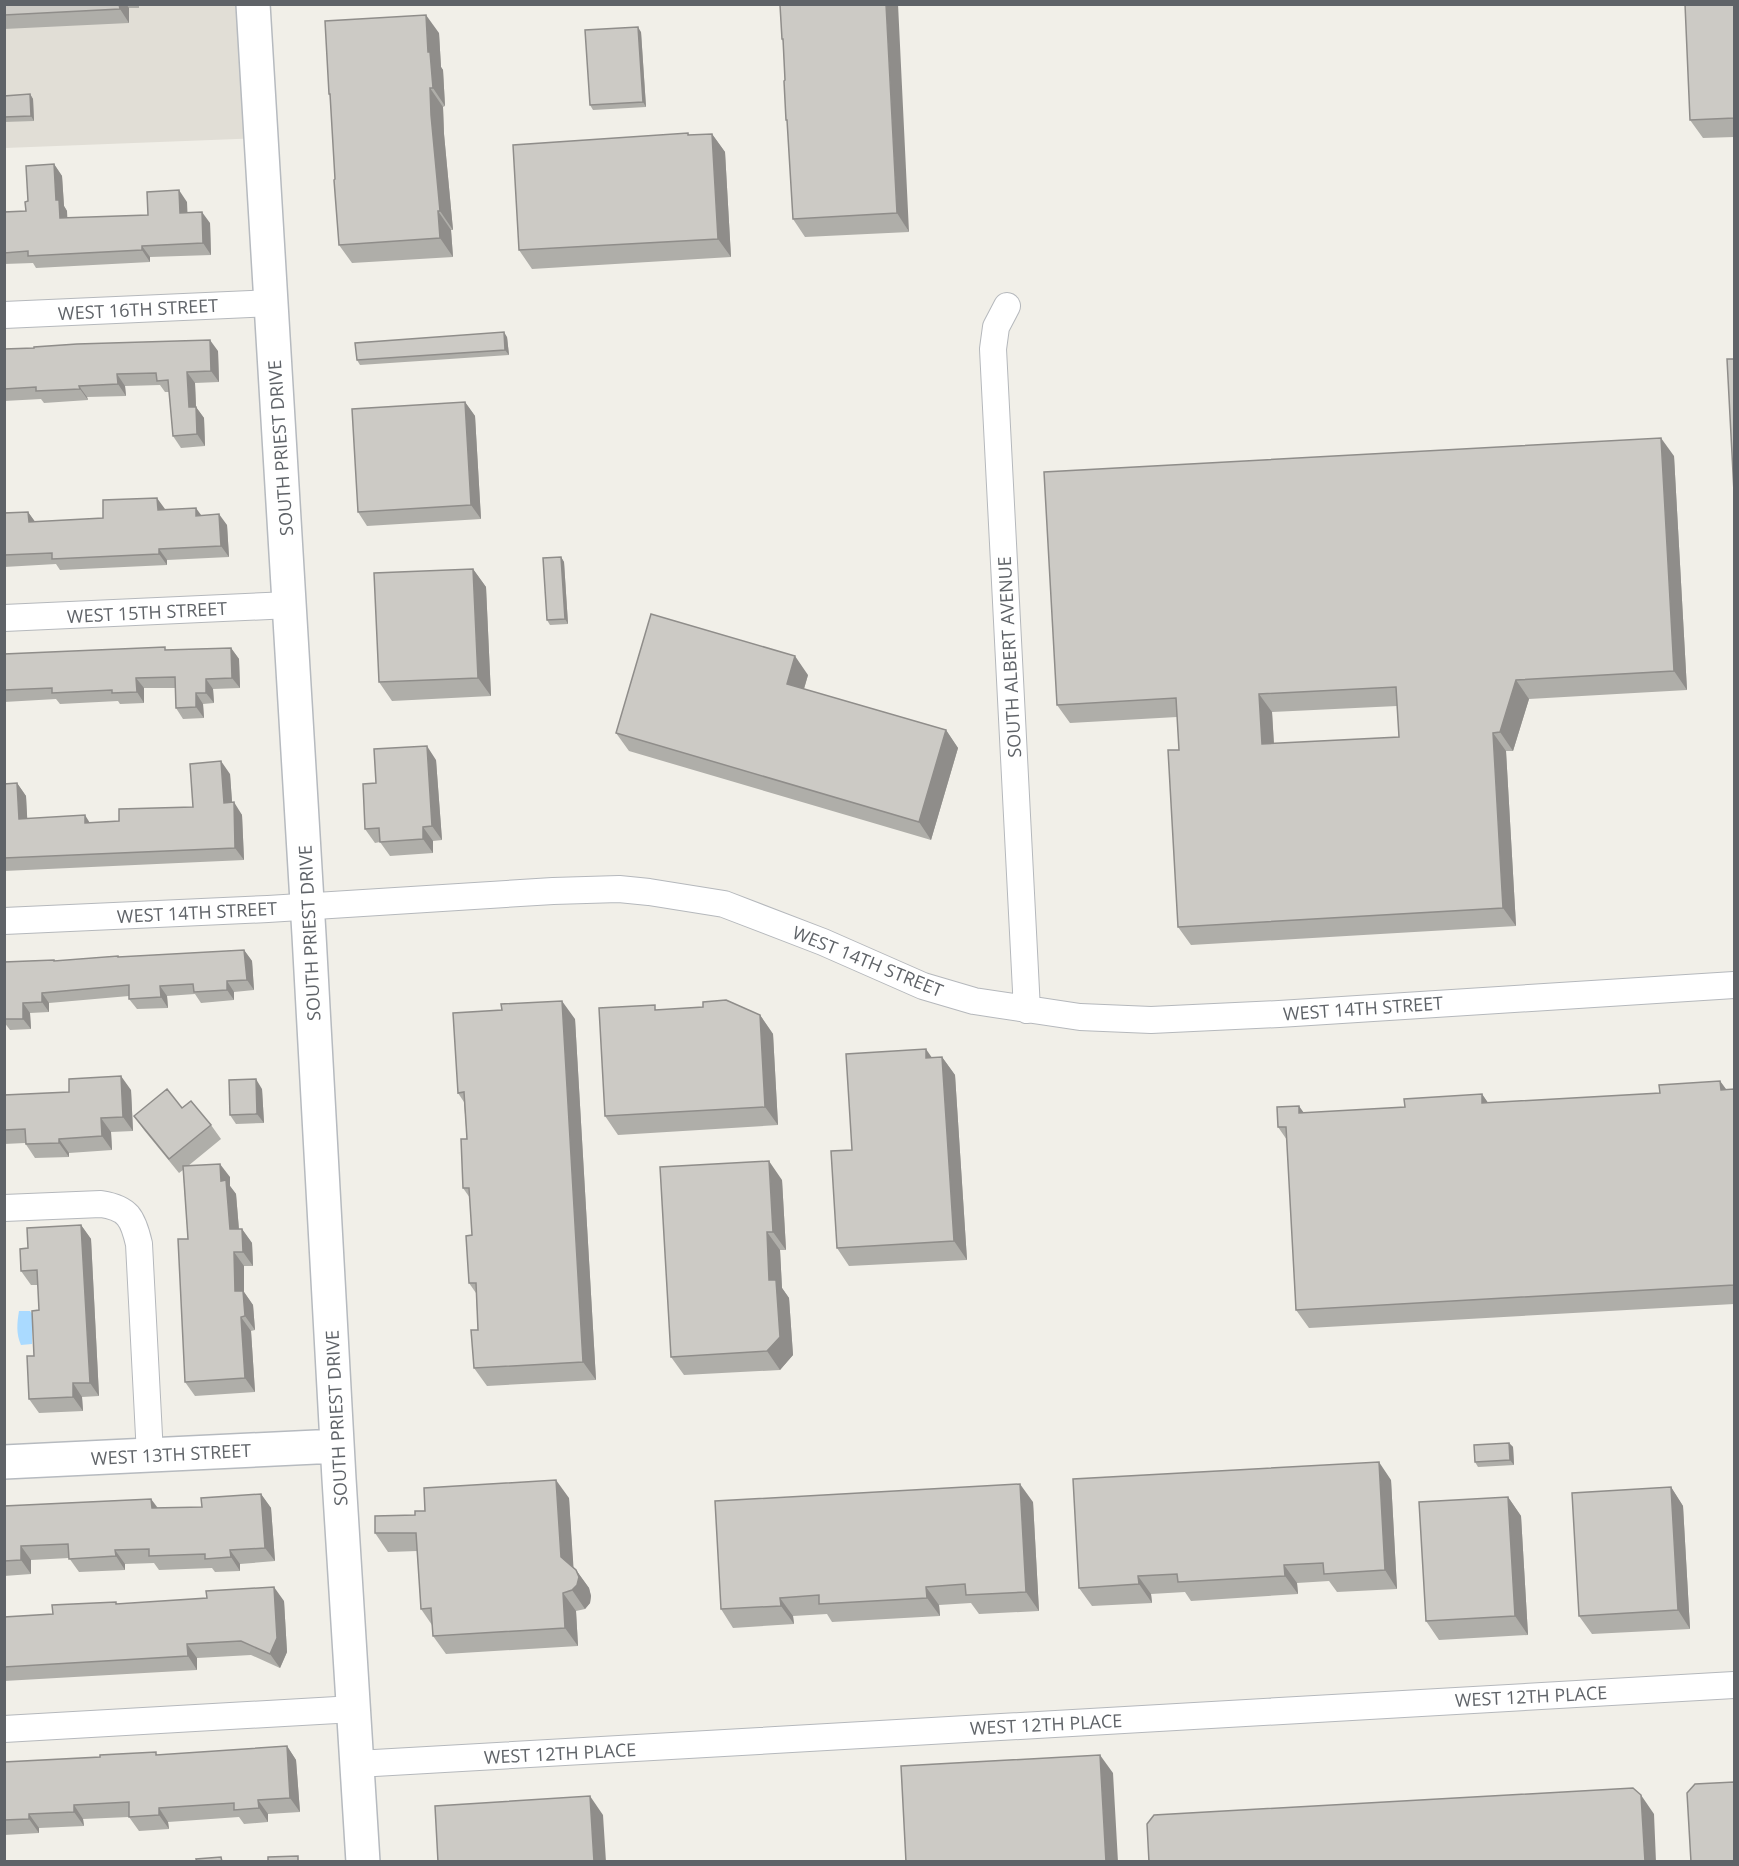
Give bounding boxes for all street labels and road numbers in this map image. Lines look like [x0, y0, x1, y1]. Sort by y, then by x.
street label: WEST 16TH STREET [57, 293, 219, 325]
street label: SOUTH PRIEST DRIVE [262, 359, 298, 537]
street label: SOUTH ALBERT AVENUE [992, 556, 1026, 758]
street label: WEST 15TH STREET [66, 596, 228, 628]
street label: SOUTH PRIEST DRIVE [292, 844, 326, 1022]
street label: WEST 14TH STREET [116, 896, 278, 928]
street label: WEST 14TH STREET [789, 920, 947, 1002]
street label: WEST 14TH STREET [1282, 990, 1444, 1026]
street label: SOUTH PRIEST DRIVE [319, 1329, 353, 1507]
street label: WEST 13TH STREET [90, 1438, 252, 1470]
street label: WEST 12TH PLACE [1454, 1680, 1608, 1712]
street label: WEST 12TH PLACE [969, 1708, 1123, 1740]
street label: WEST 12TH PLACE [483, 1737, 637, 1769]

